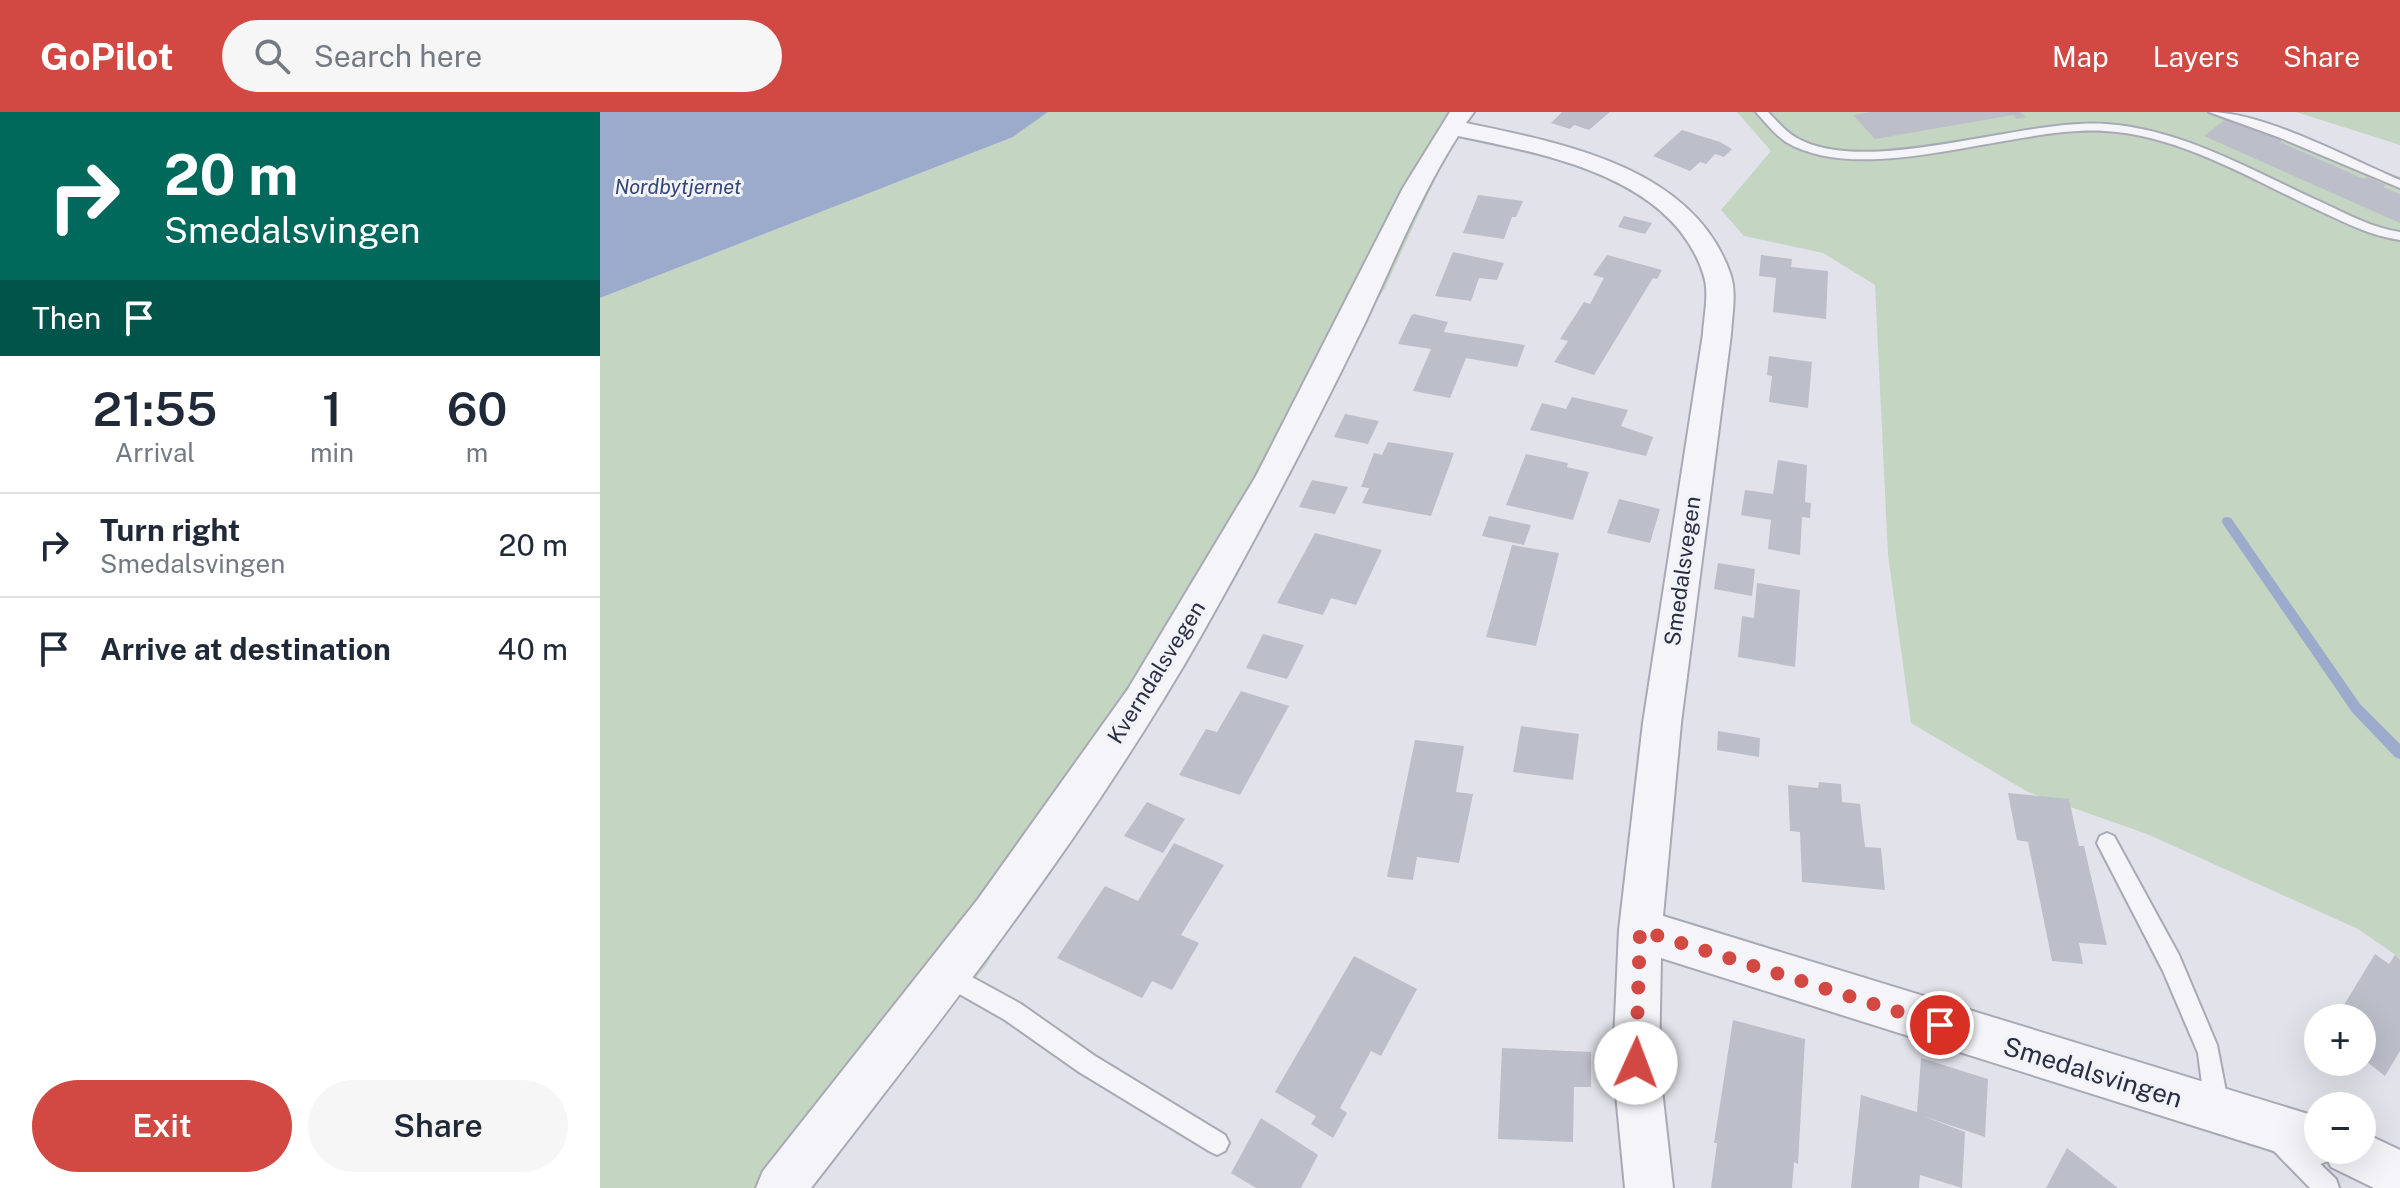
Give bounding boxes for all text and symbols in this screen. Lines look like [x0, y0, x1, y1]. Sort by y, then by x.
search box [222, 20, 782, 92]
text: GoPilot [40, 34, 174, 79]
icon: search [250, 34, 294, 78]
text: Search here [314, 38, 482, 74]
text: Map [2052, 40, 2109, 73]
text: Layers [2153, 40, 2239, 73]
text: Share [2283, 40, 2360, 73]
text: 20 m [164, 142, 298, 208]
icon: right [32, 144, 136, 248]
water label: Nordbytjernet [615, 175, 742, 199]
text: Smedalsvingen [164, 209, 421, 251]
icon: arrive [117, 296, 161, 340]
text: Then [32, 300, 101, 336]
text: 21:55 [93, 380, 217, 437]
text: 1 [322, 380, 342, 437]
text: 60 [447, 380, 507, 437]
text: Arrival [115, 437, 195, 468]
text: min [310, 437, 354, 468]
text: m [466, 437, 488, 468]
street label: Smedalsvegen [1659, 495, 1705, 647]
text: Turn right [100, 512, 240, 548]
icon: right [32, 523, 76, 567]
text: 20 m [499, 527, 568, 563]
text: Smedalsvingen [100, 548, 285, 579]
street label: Kverndalsvegen [1102, 596, 1210, 748]
icon: arrive [32, 627, 76, 671]
text: Arrive at destination [100, 631, 391, 667]
text: 40 m [498, 631, 568, 667]
pin [1906, 991, 1974, 1059]
icon: arrive [1918, 1003, 1962, 1047]
map controls [2304, 1004, 2376, 1164]
button: + [2304, 1004, 2376, 1076]
position arrow [1594, 1021, 1678, 1105]
street label: Smedalsvingen [2000, 1030, 2186, 1114]
button: Exit [32, 1080, 292, 1172]
button: Share [308, 1080, 568, 1172]
button: − [2304, 1092, 2376, 1164]

